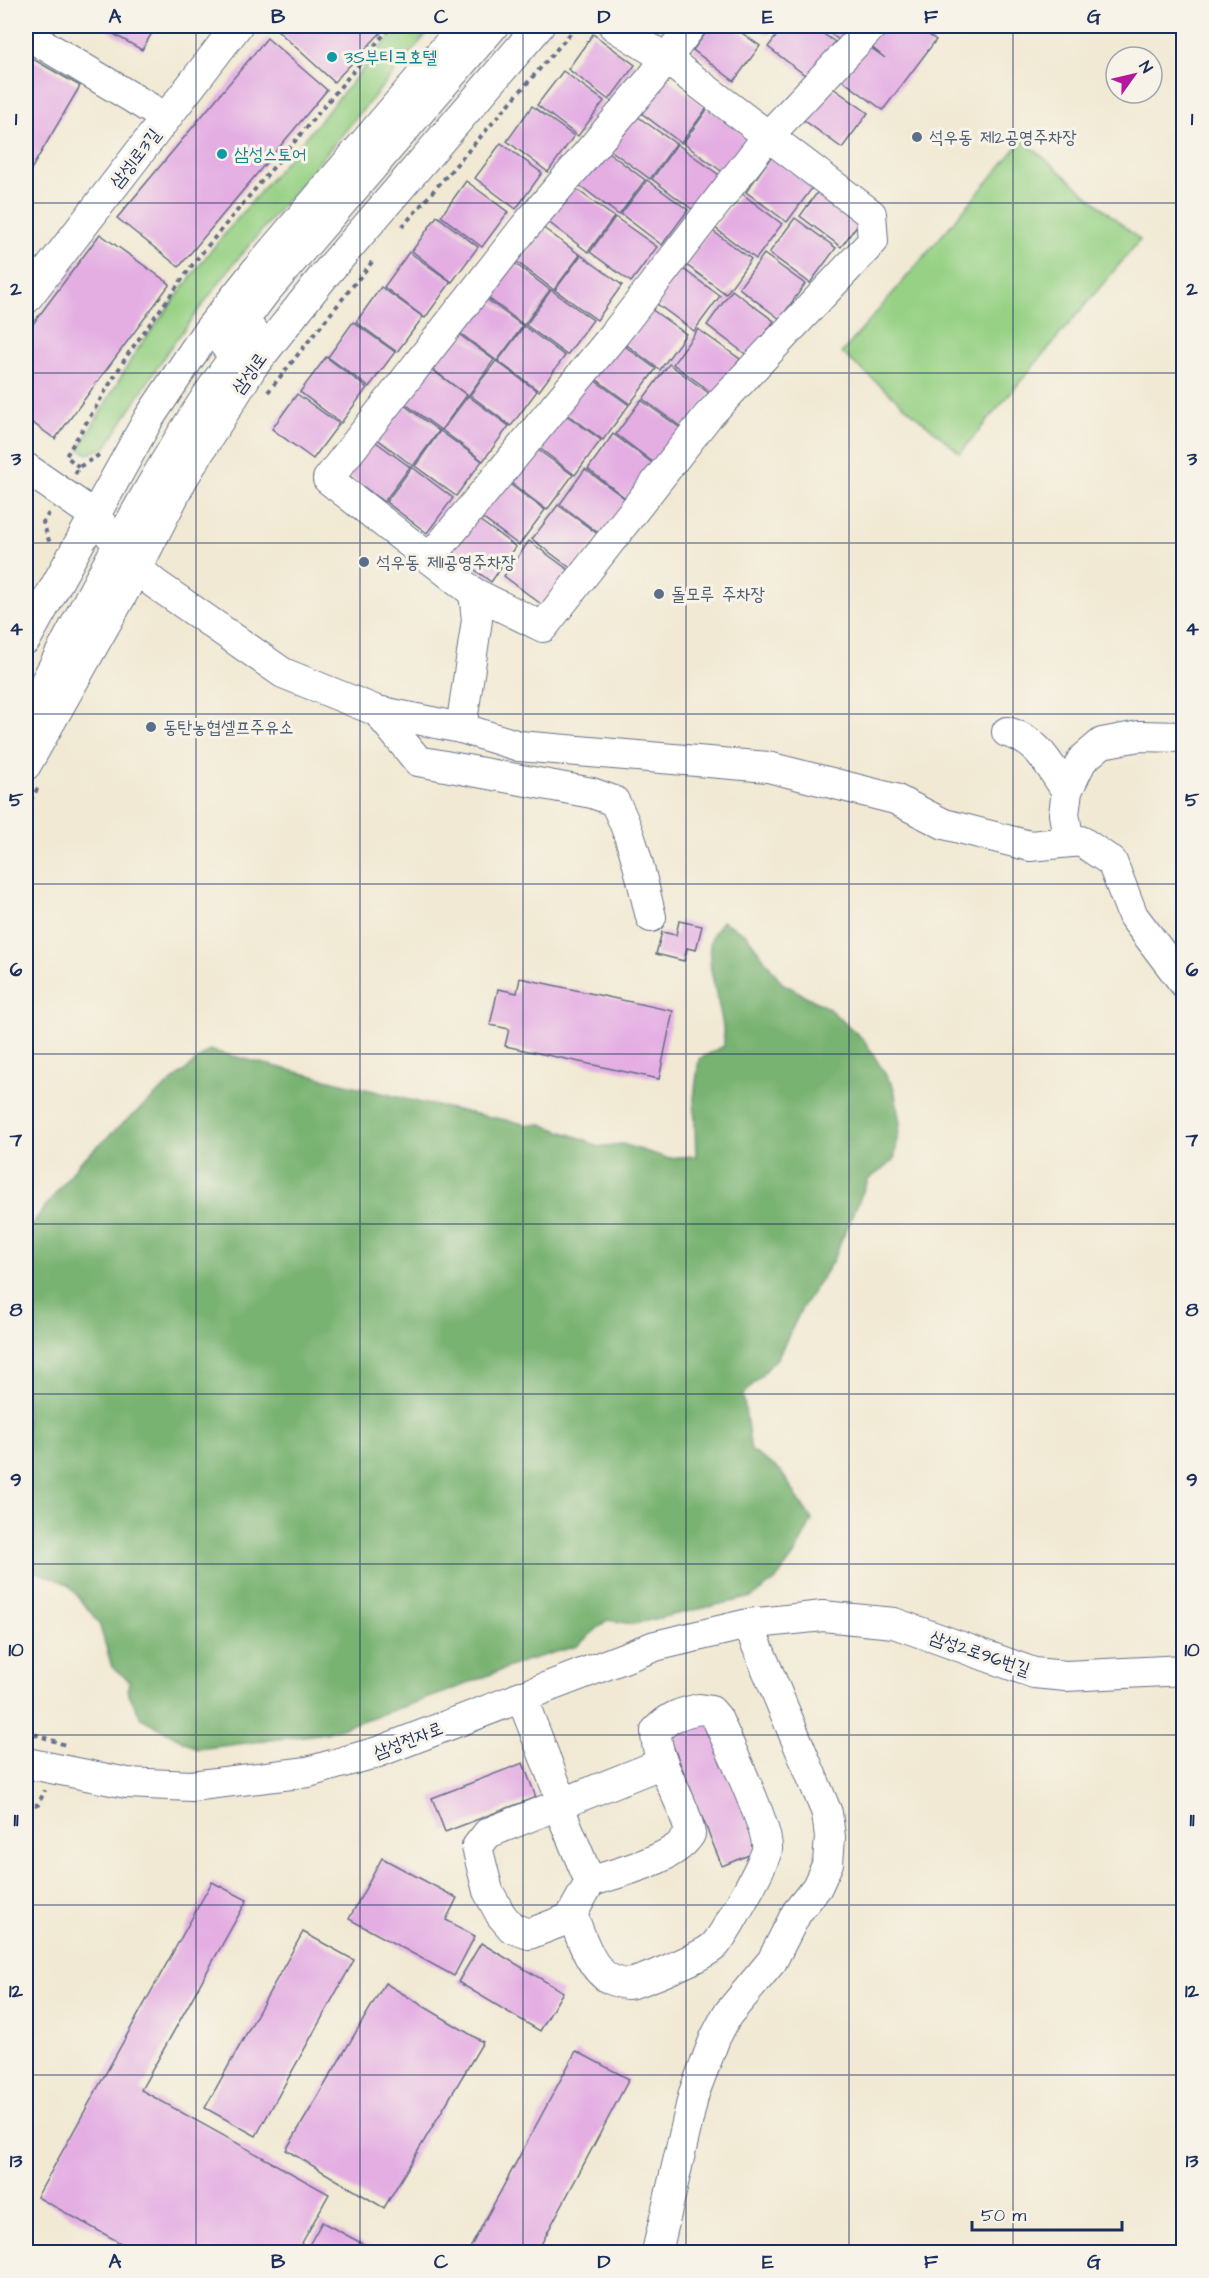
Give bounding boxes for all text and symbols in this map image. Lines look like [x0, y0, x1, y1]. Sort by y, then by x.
text: A [109, 3, 122, 31]
text: B [271, 3, 286, 31]
text: C [434, 3, 449, 31]
text: D [598, 3, 611, 31]
text: E [762, 3, 774, 31]
text: F [924, 3, 939, 31]
text: G [1087, 3, 1101, 31]
place label: 3S부티크호텔 [344, 45, 437, 70]
north arrow [1104, 45, 1164, 105]
marker: 3S부티크호텔 [325, 50, 339, 64]
text: N [1134, 57, 1158, 77]
text: 1 [15, 105, 18, 133]
text: 1 [1191, 105, 1194, 133]
street label: 삼성1로3길 [104, 123, 167, 193]
place label: 석우동 제2공영주차장 [929, 125, 1077, 150]
marker: 석우동 제2공영주차장 [910, 130, 924, 144]
place label: 삼성스토어 [234, 142, 306, 167]
marker: 삼성스토어 [215, 147, 229, 161]
text: 2 [9, 275, 22, 303]
text: 2 [1185, 275, 1198, 303]
street label: 삼성1로 [226, 347, 273, 399]
text: 3 [10, 445, 22, 473]
text: 3 [1186, 445, 1198, 473]
place label: 석우동 제1공영주차장 [376, 550, 516, 575]
marker: 석우동 제1공영주차장 [357, 555, 371, 569]
place label: 돌모루 주차장 [671, 582, 765, 607]
marker: 돌모루 주차장 [652, 587, 666, 601]
text: 4 [9, 615, 23, 643]
text: 4 [1185, 615, 1199, 643]
place label: 동탄농협셀프주유소 [163, 715, 293, 740]
marker: 동탄농협셀프주유소 [144, 720, 158, 734]
text: 5 [9, 786, 24, 814]
text: 5 [1185, 786, 1200, 814]
text: 6 [10, 956, 23, 984]
text: 6 [1186, 956, 1199, 984]
text: 7 [9, 1126, 23, 1154]
text: 7 [1185, 1126, 1199, 1154]
text: 8 [10, 1296, 23, 1324]
text: 8 [1186, 1296, 1199, 1324]
text: 9 [10, 1466, 22, 1494]
text: 9 [1186, 1466, 1198, 1494]
street label: 삼성2로96번길 [926, 1625, 1034, 1682]
text: 10 [8, 1636, 24, 1664]
text: 10 [1184, 1636, 1200, 1664]
street label: 삼성전자로 [370, 1716, 446, 1765]
text: 11 [13, 1806, 19, 1834]
text: 11 [1189, 1806, 1195, 1834]
text: 12 [9, 1977, 24, 2005]
text: 12 [1185, 1977, 1200, 2005]
text: 13 [10, 2147, 23, 2175]
text: 13 [1186, 2147, 1199, 2175]
scale bar [972, 2194, 1122, 2232]
text: 50 m [981, 2203, 1026, 2228]
text: A [109, 2248, 122, 2276]
text: B [271, 2248, 286, 2276]
text: C [434, 2248, 449, 2276]
text: D [598, 2248, 611, 2276]
text: E [762, 2248, 774, 2276]
text: F [924, 2248, 939, 2276]
text: G [1087, 2248, 1101, 2276]

